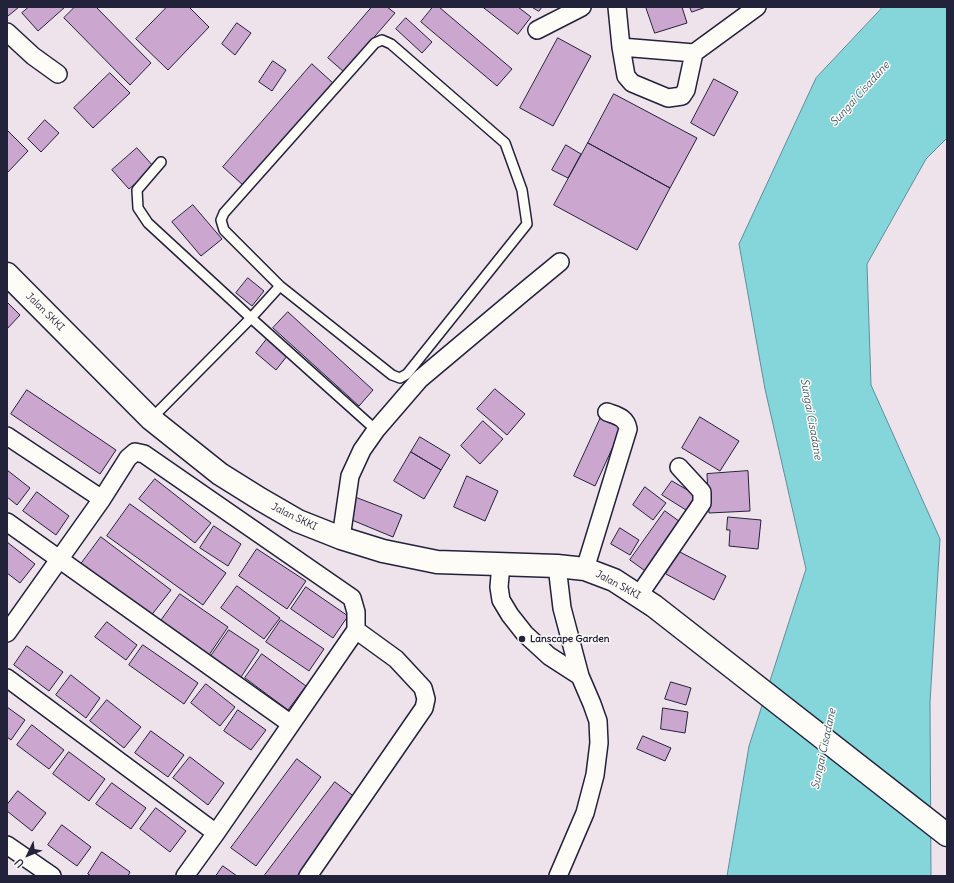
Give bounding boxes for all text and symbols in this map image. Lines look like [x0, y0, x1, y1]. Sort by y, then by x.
water label: Sungai Cisadane [828, 59, 892, 129]
street label: Jalan SKKI [23, 290, 67, 334]
water label: Sungai Cisadane [797, 377, 825, 461]
street label: Jalan SKKI [269, 501, 319, 533]
street label: Jalan SKKI [593, 568, 643, 602]
place label: Lanscape Garden [530, 633, 610, 645]
marker: Lanscape Garden [517, 634, 527, 644]
water label: Sungai Cisadane [809, 707, 839, 791]
north arrow [8, 835, 48, 875]
text: U [12, 856, 27, 871]

